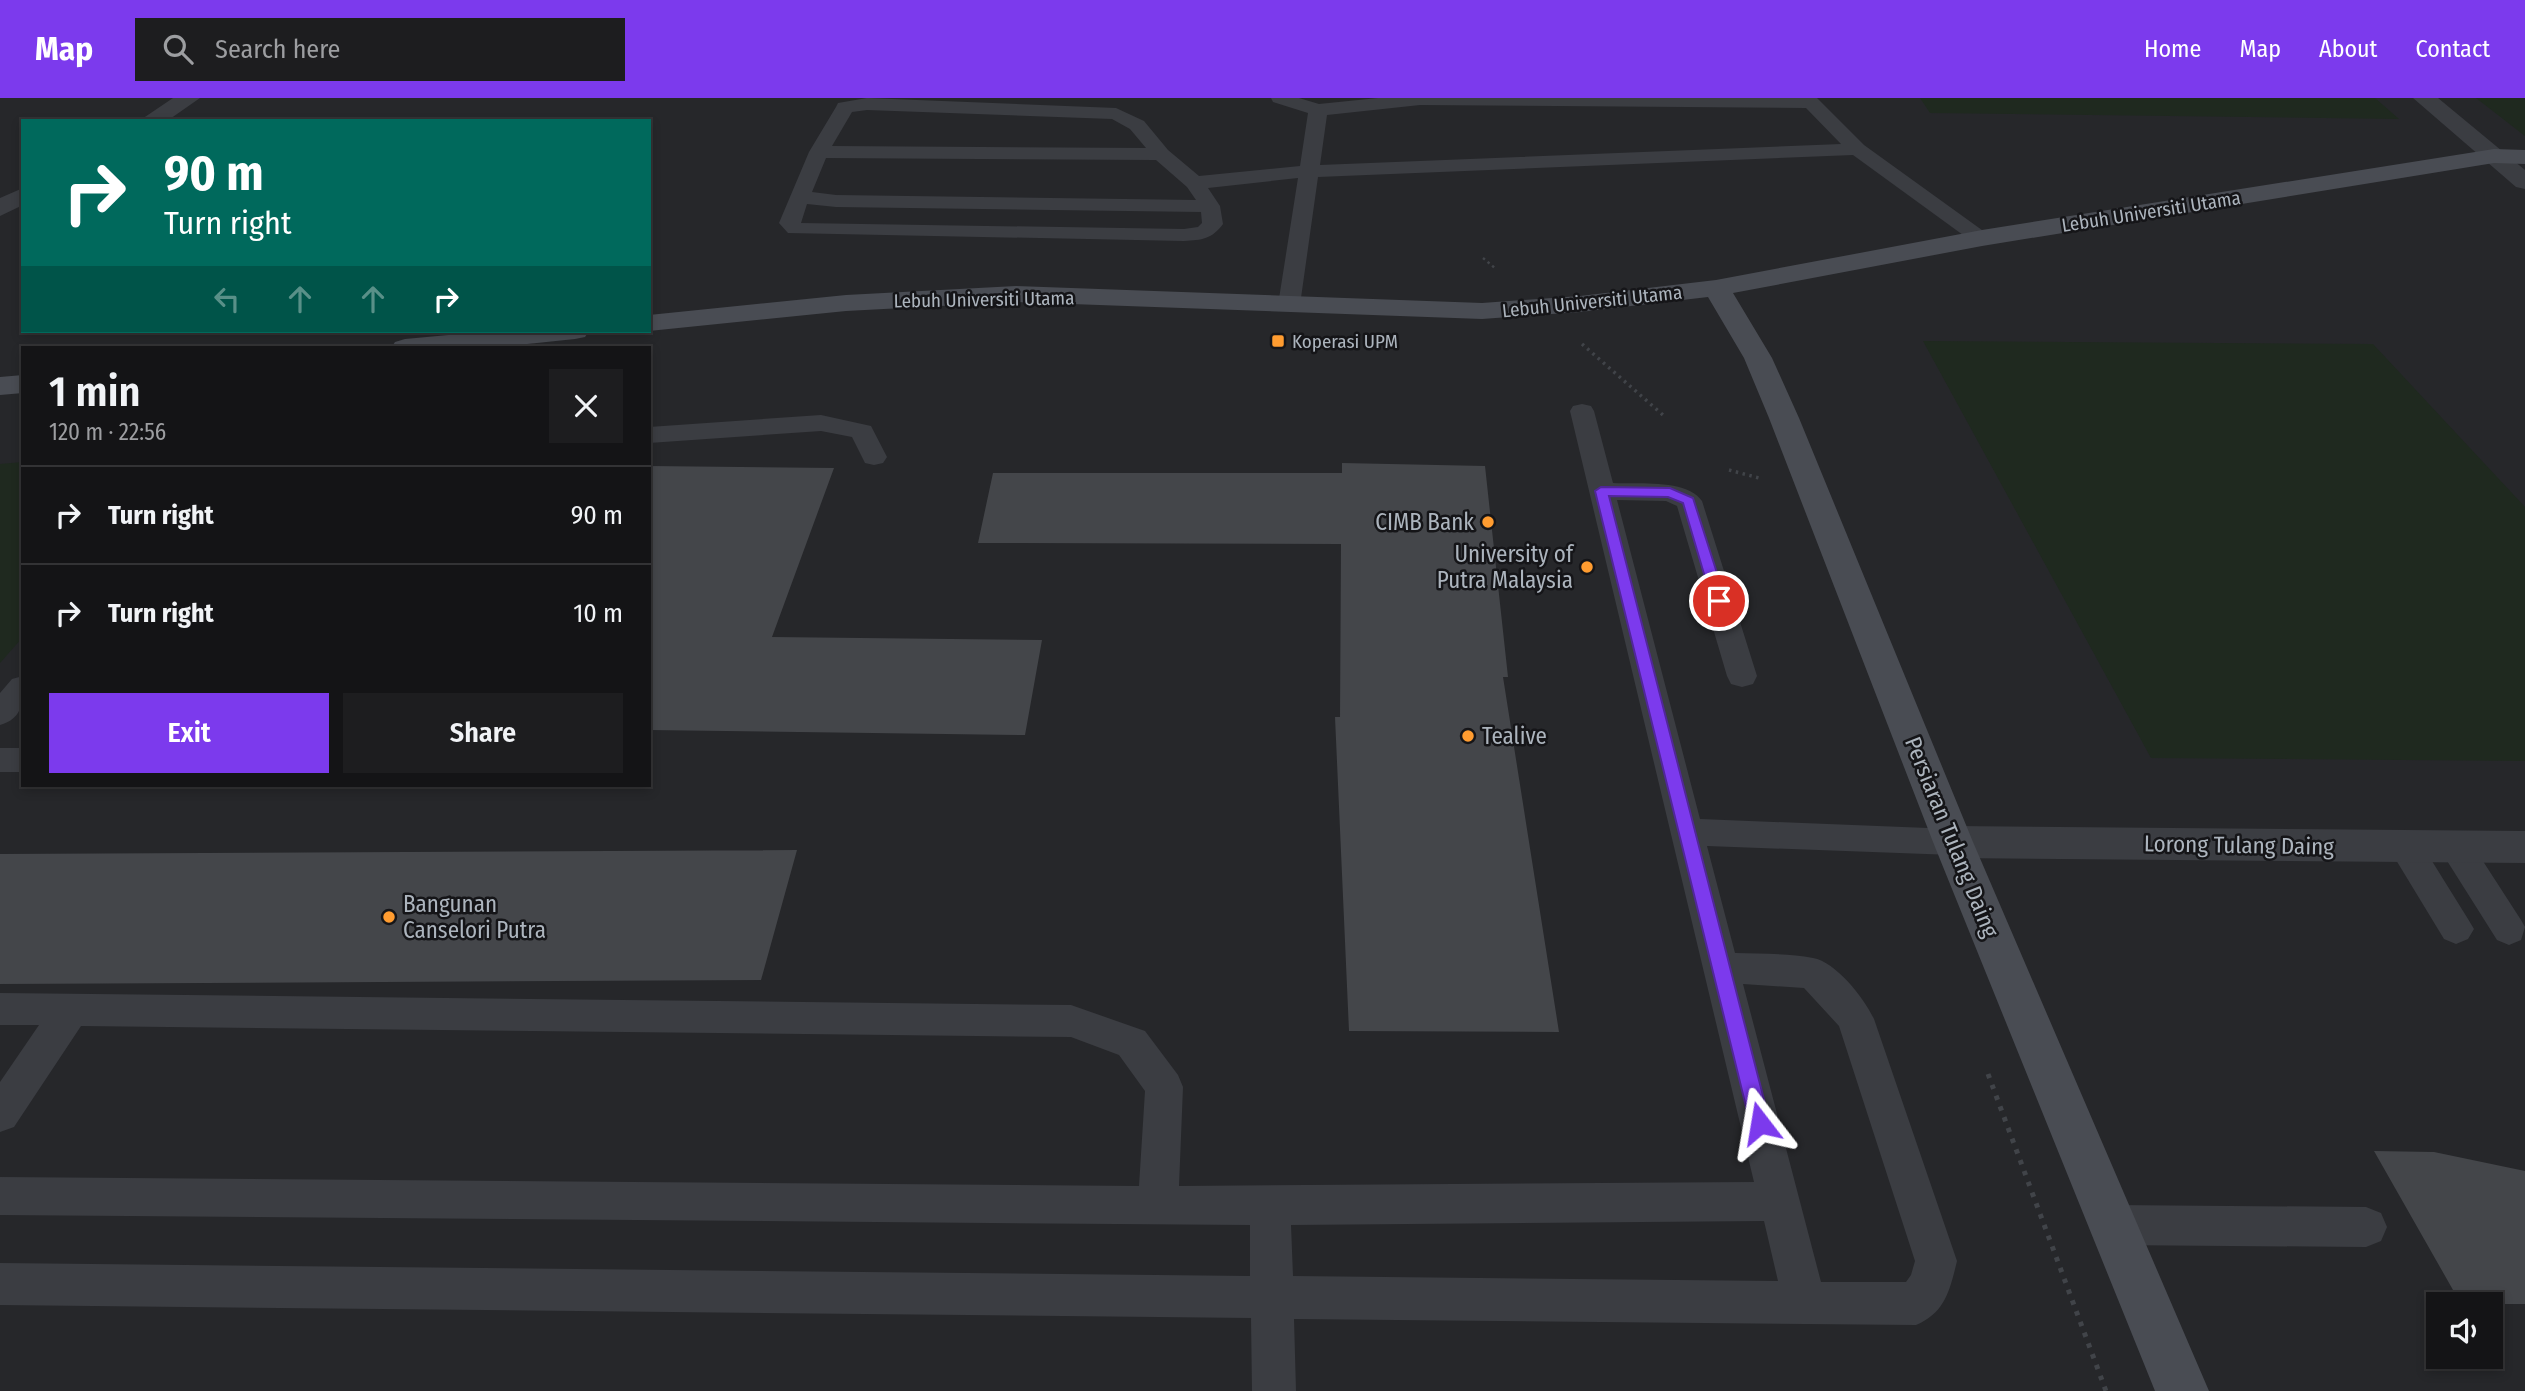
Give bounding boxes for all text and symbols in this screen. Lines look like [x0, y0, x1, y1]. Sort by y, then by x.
search box [135, 18, 625, 81]
text: Map [35, 29, 93, 69]
icon: search [159, 30, 197, 68]
text: Search here [215, 34, 340, 65]
text: Home [2144, 35, 2201, 63]
text: Map [2239, 35, 2281, 63]
text: About [2319, 35, 2377, 63]
text: Contact [2415, 35, 2490, 63]
text: 90 m [164, 144, 264, 203]
icon: right [49, 147, 140, 238]
street label: Lebuh Universiti Utama [2060, 186, 2242, 237]
text: Turn right [164, 204, 291, 242]
icon: left [208, 280, 246, 318]
icon: ahead [281, 280, 319, 318]
icon: ahead [354, 280, 392, 318]
icon: right [427, 280, 465, 318]
street label: Lebuh Universiti Utama [1501, 281, 1683, 322]
street label: Lebuh Universiti Utama [893, 286, 1075, 313]
place label: Koperasi UPM [1292, 330, 1398, 353]
marker: Koperasi UPM [1270, 333, 1286, 349]
text: 1 min [49, 367, 140, 417]
button: close [549, 369, 623, 443]
text: 120 m · 22:56 [49, 418, 166, 446]
icon: right [49, 496, 87, 534]
text: Turn right [108, 500, 214, 531]
text: 90 m [571, 500, 623, 531]
place label: CIMB Bank [1375, 508, 1474, 536]
marker: CIMB Bank [1480, 514, 1496, 530]
place label: University of Putra Malaysia [1437, 540, 1575, 594]
marker: University of Putra Malaysia [1579, 559, 1595, 575]
pin [1689, 571, 1749, 631]
icon: arrive [1700, 582, 1738, 620]
icon: right [49, 594, 87, 632]
text: Turn right [108, 598, 214, 629]
text: 10 m [573, 598, 623, 629]
button: Exit [49, 693, 329, 773]
button: Share [343, 693, 623, 773]
place label: Tealive [1482, 722, 1547, 750]
marker: Tealive [1460, 728, 1476, 744]
street label: Persiaran Tulang Daing [1899, 733, 2005, 942]
street label: Lorong Tulang Daing [2144, 829, 2334, 861]
place label: Bangunan Canselori Putra [403, 890, 546, 944]
marker: Bangunan Canselori Putra [381, 909, 397, 925]
position arrow [1723, 1086, 1797, 1160]
map controls [2426, 1292, 2503, 1369]
button: sound [2426, 1292, 2503, 1369]

